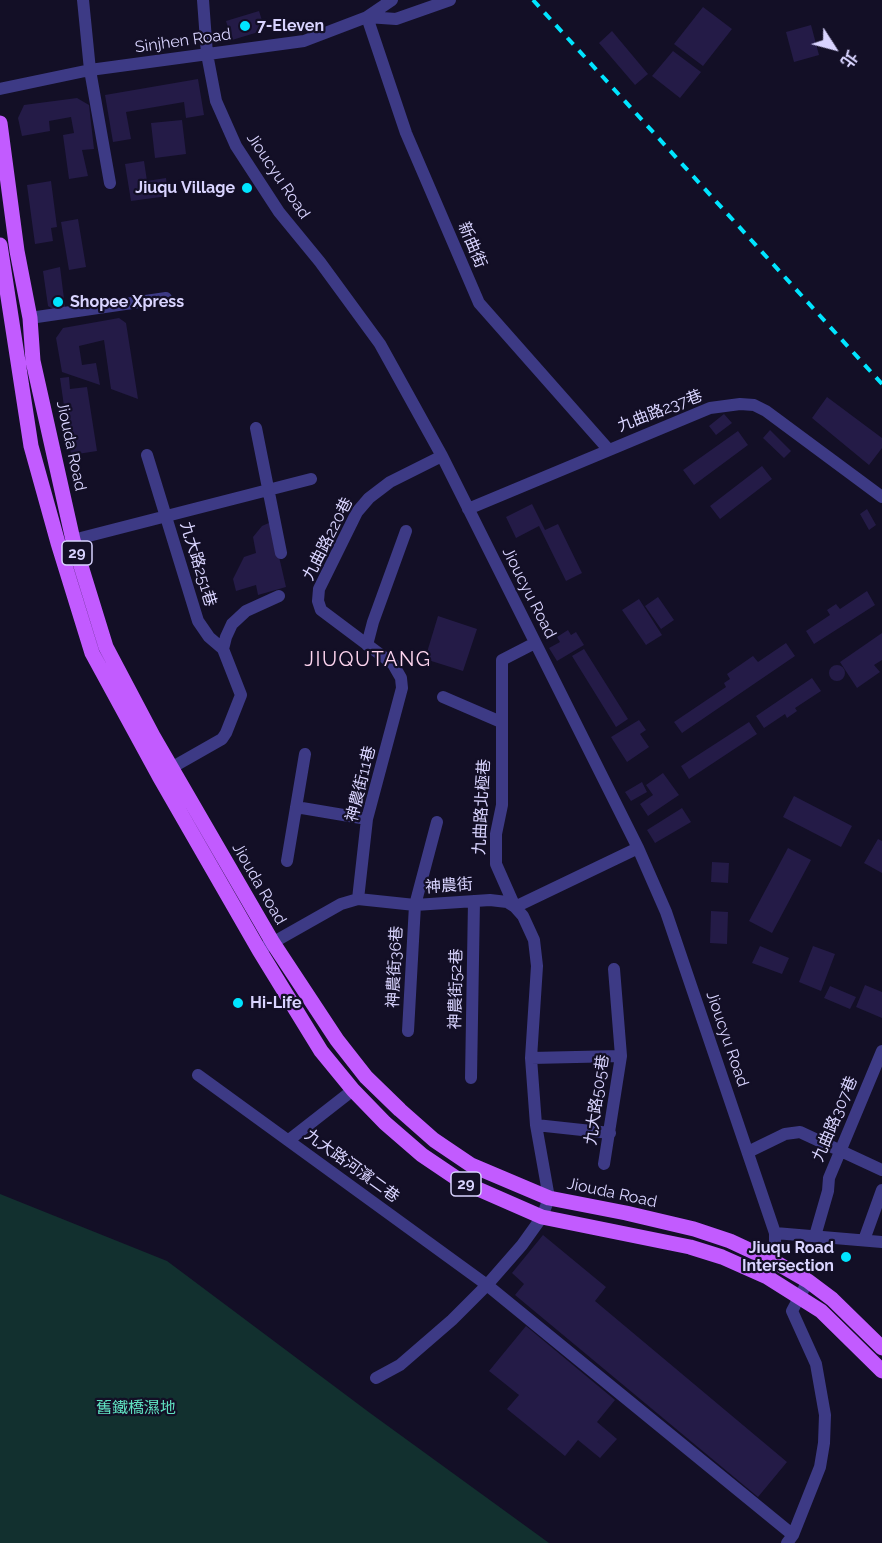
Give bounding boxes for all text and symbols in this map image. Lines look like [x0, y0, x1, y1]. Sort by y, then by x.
place label: 7-Eleven [257, 16, 324, 36]
north arrow [804, 18, 864, 78]
marker: 7-Eleven [238, 19, 252, 33]
street label: Sinjhen Road [134, 25, 232, 57]
text: 北 [837, 47, 861, 71]
street label: Jioucyu Road [242, 129, 314, 223]
place label: Jiuqu Village [135, 178, 235, 198]
marker: Jiuqu Village [240, 181, 254, 195]
street label: 新曲街 [454, 219, 490, 271]
place label: Shopee Xpress [70, 292, 184, 312]
marker: Shopee Xpress [51, 295, 65, 309]
street label: 九曲路237巷 [615, 386, 705, 436]
street label: Jiouda Road [52, 399, 90, 493]
street label: 九曲路220巷 [299, 494, 357, 584]
street label: 九大路251巷 [176, 519, 220, 609]
road number: 29 [62, 541, 92, 565]
street label: Jioucyu Road [498, 544, 560, 642]
district label: JIUQUTANG [304, 648, 432, 672]
street label: 神農街11巷 [342, 744, 380, 824]
street label: 九曲路北極巷 [470, 759, 494, 855]
street label: Jiouda Road [228, 840, 290, 928]
street label: 神農街 [424, 875, 474, 897]
street label: 神農街36巷 [383, 925, 407, 1009]
street label: 神農街52巷 [446, 948, 466, 1030]
street label: Jioucyu Road [702, 989, 752, 1089]
place label: Hi-Life [250, 993, 302, 1013]
marker: Hi-Life [231, 996, 245, 1010]
street label: 九大路505巷 [581, 1053, 613, 1147]
street label: 九曲路307巷 [808, 1073, 862, 1165]
street label: 九大路河濱二巷 [301, 1125, 403, 1207]
road number: 29 [451, 1172, 481, 1196]
street label: Jiouda Road [565, 1174, 659, 1212]
place label: Jiuqu Road Intersection [742, 1238, 834, 1276]
marker: Jiuqu Road Intersection [839, 1250, 853, 1264]
park label: 舊鐵橋濕地 [96, 1398, 176, 1418]

